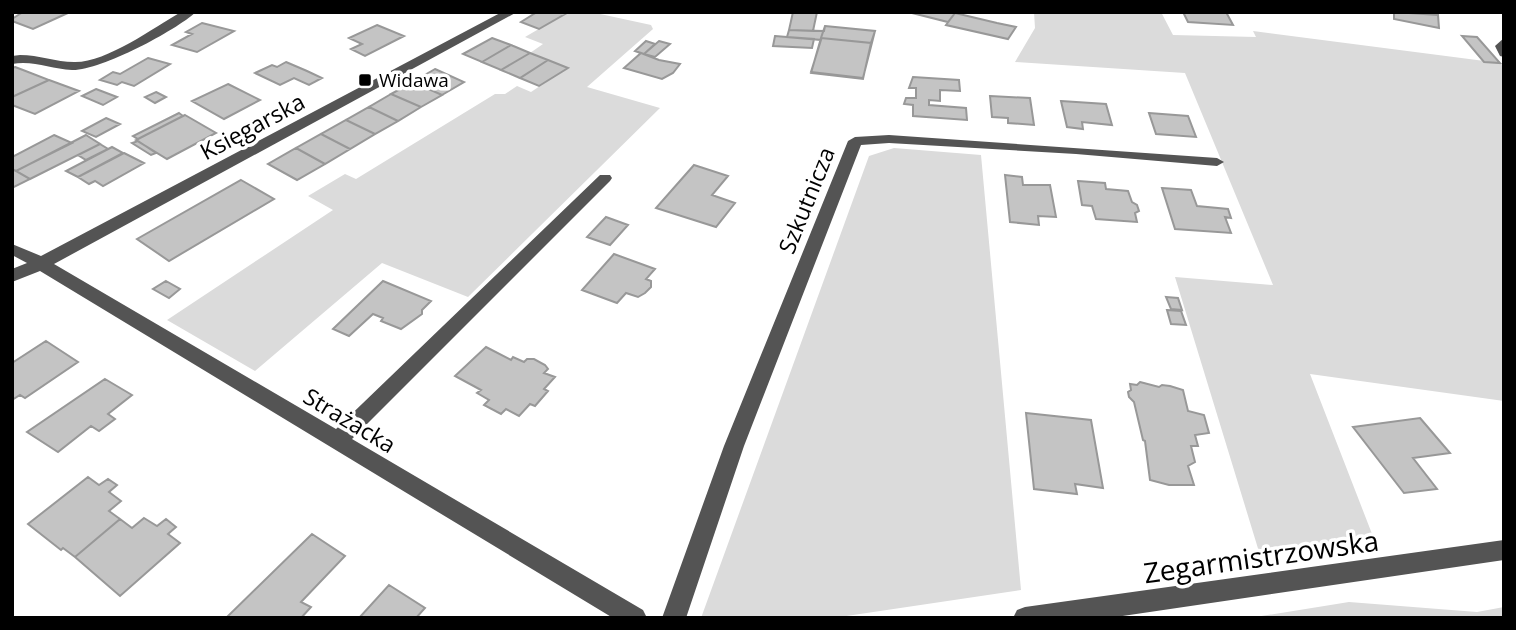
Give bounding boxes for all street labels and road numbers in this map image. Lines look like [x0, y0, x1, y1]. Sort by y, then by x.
street label: Księgarska [194, 85, 310, 167]
street label: Szkutnicza [770, 142, 842, 258]
street label: Strażacka [298, 380, 402, 460]
street label: Zegarmistrzowska [1141, 521, 1381, 591]

